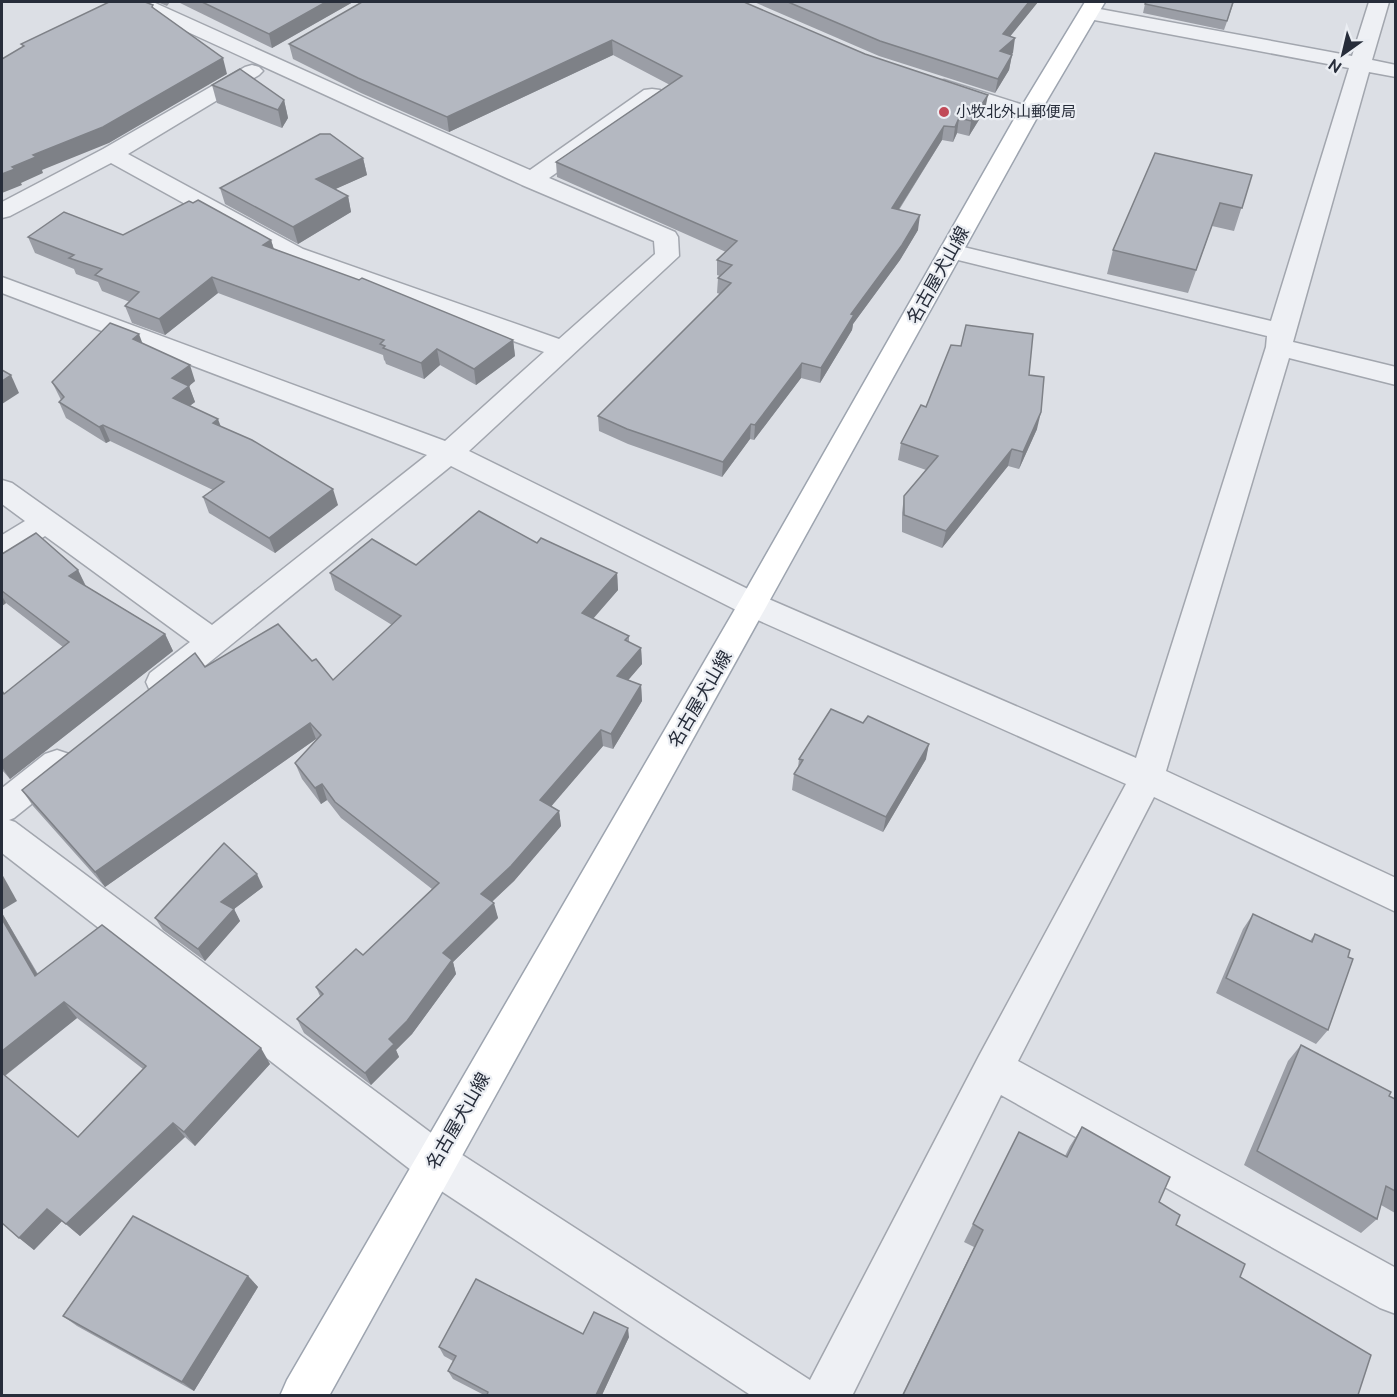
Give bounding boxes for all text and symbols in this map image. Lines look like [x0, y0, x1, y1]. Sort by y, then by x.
north arrow [1313, 24, 1373, 84]
text: N [1325, 56, 1345, 77]
place label: 小牧北外山郵便局 [956, 103, 1076, 120]
marker: 小牧北外山郵便局 [937, 105, 951, 119]
street label: 名古屋犬山線 [902, 222, 972, 327]
street label: 名古屋犬山線 [663, 647, 735, 750]
street label: 名古屋犬山線 [421, 1069, 493, 1172]

